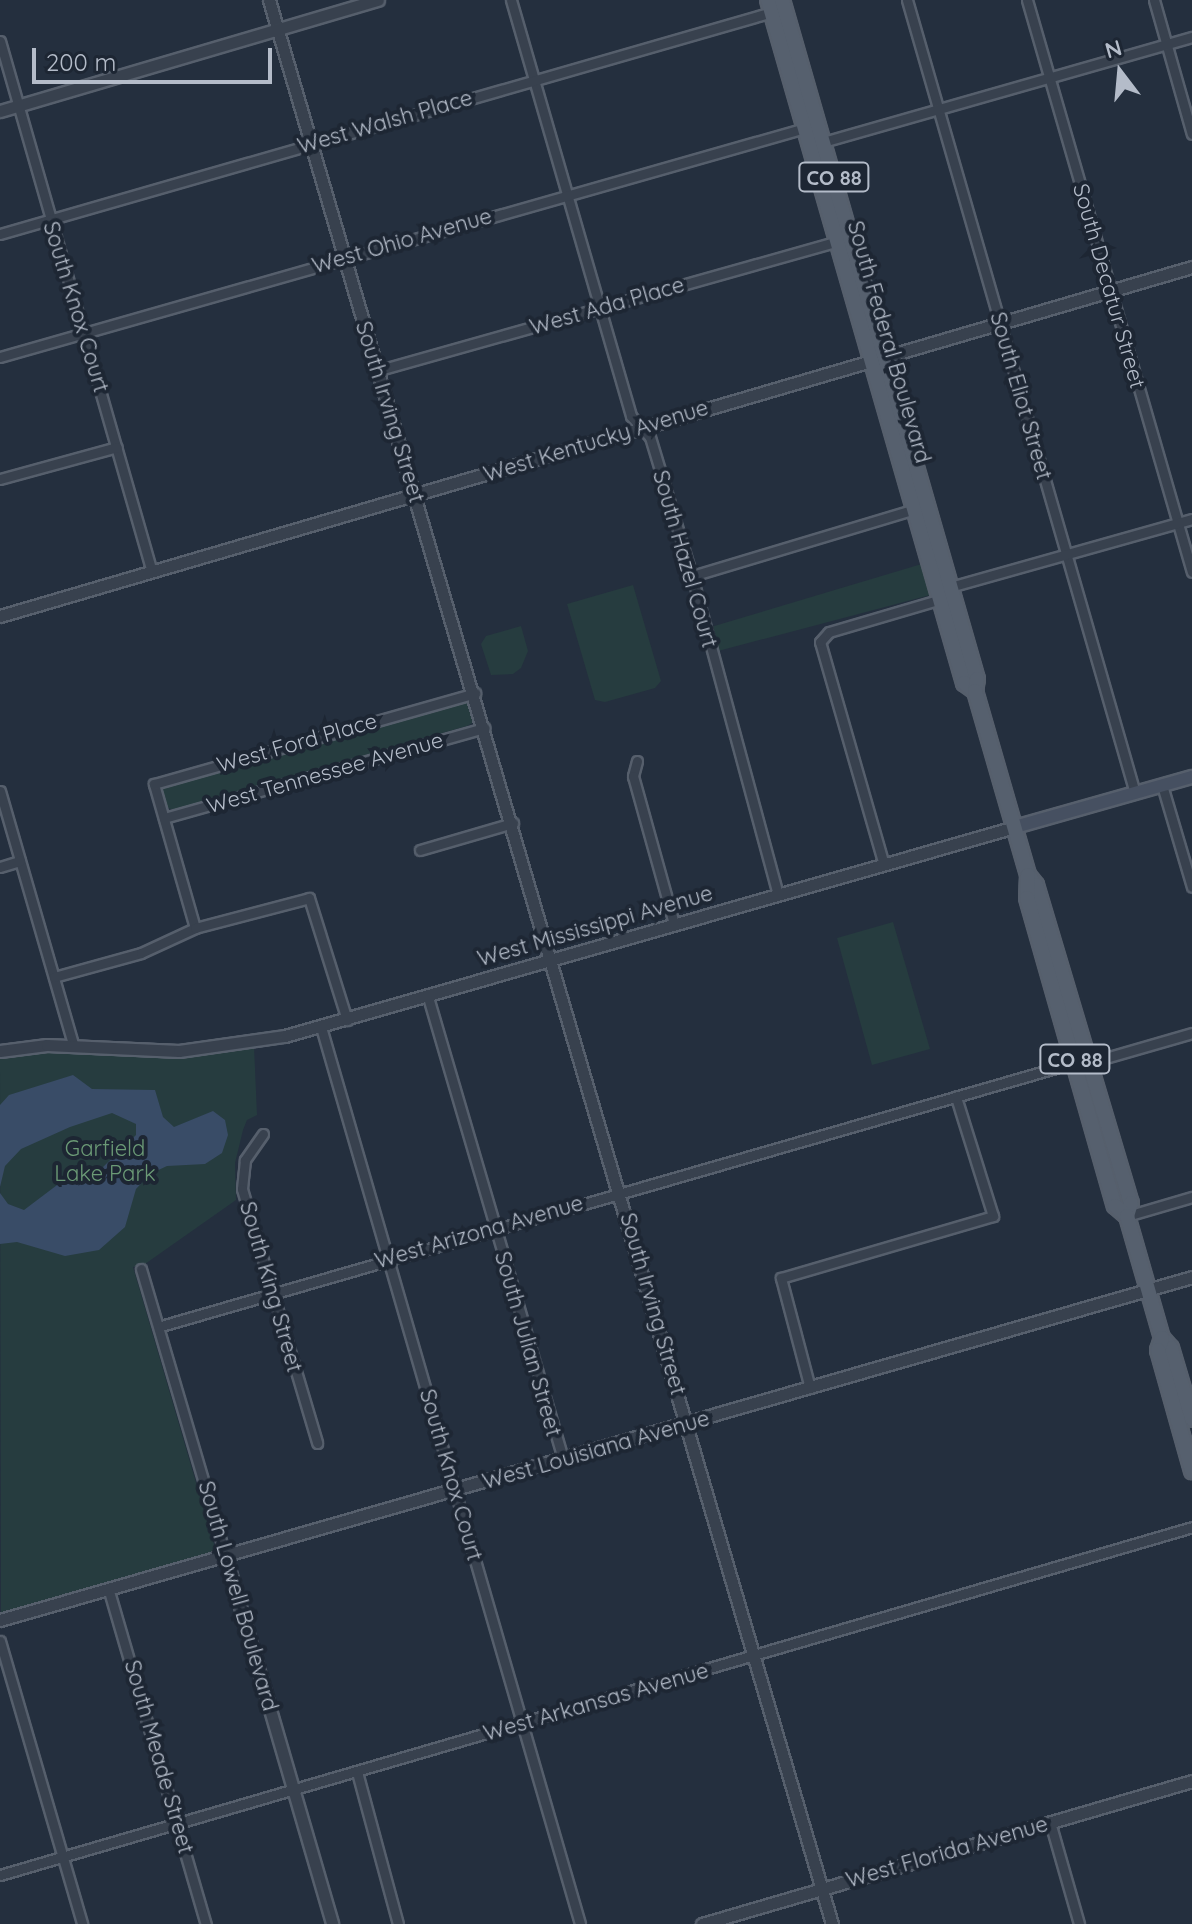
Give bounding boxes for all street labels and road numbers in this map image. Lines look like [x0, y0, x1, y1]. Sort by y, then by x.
street label: West Walsh Place [294, 84, 476, 160]
road number: CO 88 [798, 161, 870, 193]
street label: South Decatur Street [1067, 181, 1151, 391]
street label: West Ohio Avenue [309, 203, 495, 279]
street label: South Knox Court [37, 218, 115, 396]
street label: South Federal Boulevard [842, 218, 936, 466]
street label: West Ada Place [527, 271, 687, 341]
street label: South Eliot Street [984, 309, 1058, 483]
street label: South Irving Street [350, 318, 430, 506]
street label: West Kentucky Avenue [480, 394, 712, 488]
street label: South Hazel Court [647, 467, 723, 651]
street label: West Ford Place [214, 708, 380, 778]
street label: West Tennessee Avenue [204, 727, 446, 819]
street label: West Mississippi Avenue [474, 880, 716, 972]
road number: CO 88 [1039, 1043, 1111, 1075]
street label: West Arizona Avenue [372, 1190, 586, 1274]
street label: South King Street [234, 1199, 308, 1375]
street label: South Irving Street [614, 1210, 692, 1398]
street label: South Julian Street [489, 1248, 567, 1440]
street label: South Knox Court [414, 1386, 488, 1564]
street label: West Louisiana Avenue [479, 1405, 713, 1495]
street label: South Lowell Boulevard [193, 1478, 283, 1714]
street label: South Meade Street [119, 1657, 199, 1857]
street label: West Arkansas Avenue [480, 1657, 712, 1747]
street label: West Florida Avenue [843, 1811, 1051, 1893]

